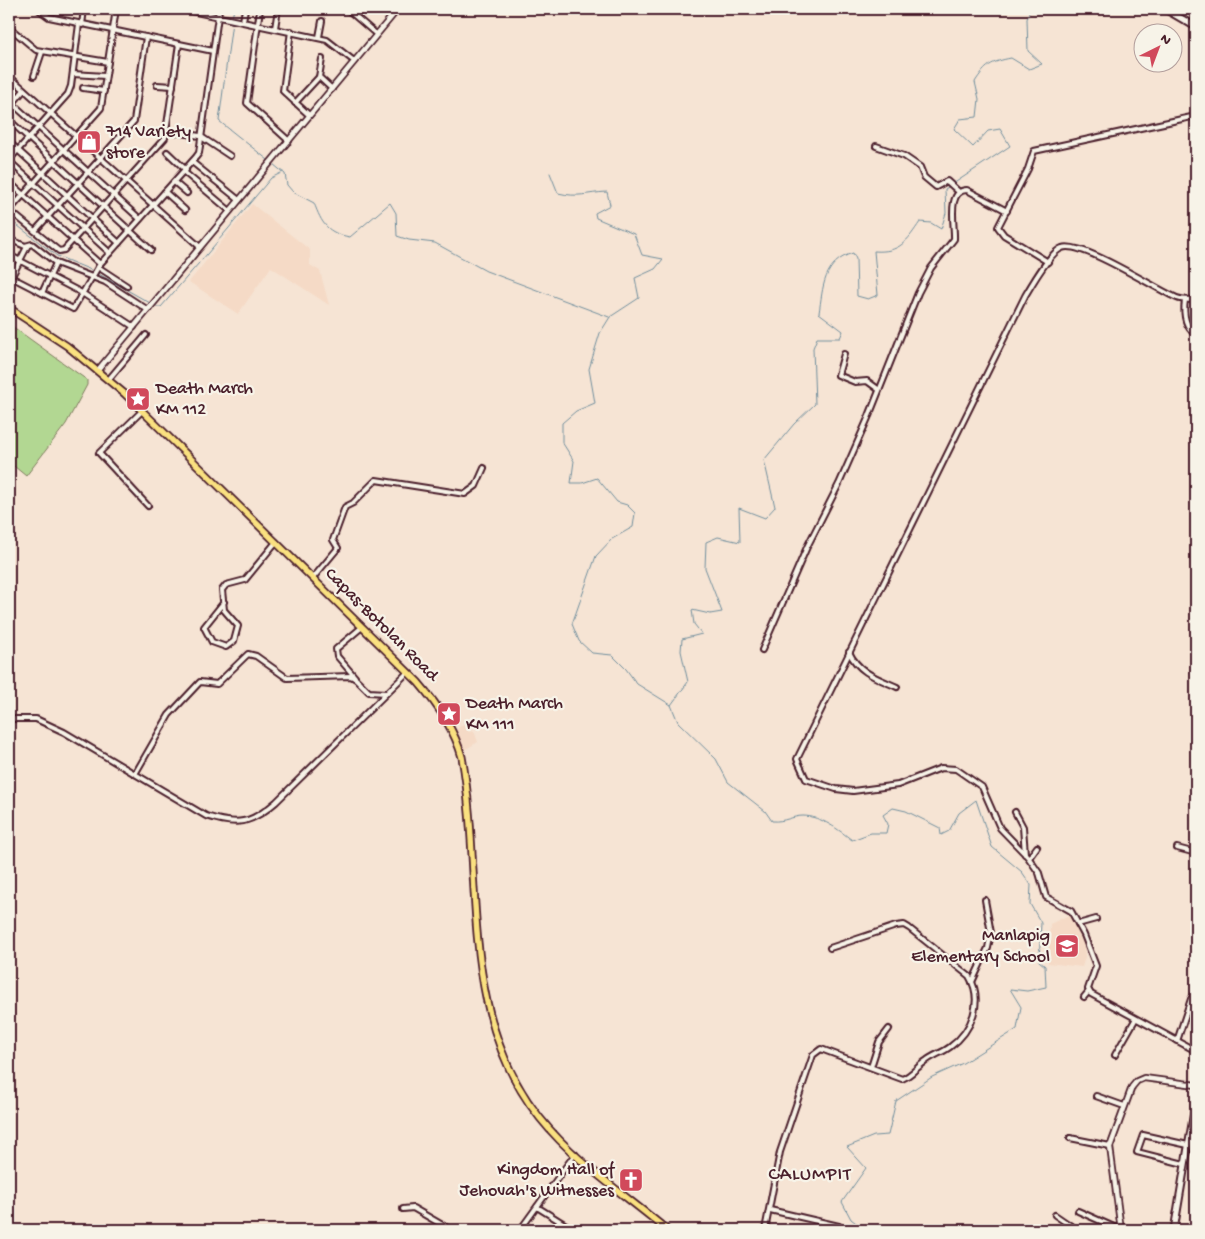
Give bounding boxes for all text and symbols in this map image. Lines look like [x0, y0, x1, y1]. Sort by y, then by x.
north arrow [1132, 22, 1182, 72]
text: N [1156, 31, 1174, 50]
place label: 714 Variety store [105, 122, 191, 164]
shop icon: 714 Variety store [76, 129, 102, 155]
place label: Death March KM 112 [155, 379, 253, 421]
place icon: Death March KM 112 [125, 386, 151, 412]
street label: Capas-Botolan Road [320, 564, 443, 687]
place label: Death March KM 111 [465, 694, 563, 736]
place icon: Death March KM 111 [436, 701, 462, 727]
place label: Manlapig Elementary School [911, 926, 1050, 968]
school or university icon: Manlapig Elementary School [1054, 933, 1080, 959]
place label: Kingdom Hall of Jehovah's Witnesses [460, 1160, 615, 1202]
district label: CALUMPIT [769, 1164, 851, 1187]
church icon: Kingdom Hall of Jehovah's Witnesses [618, 1167, 644, 1193]

